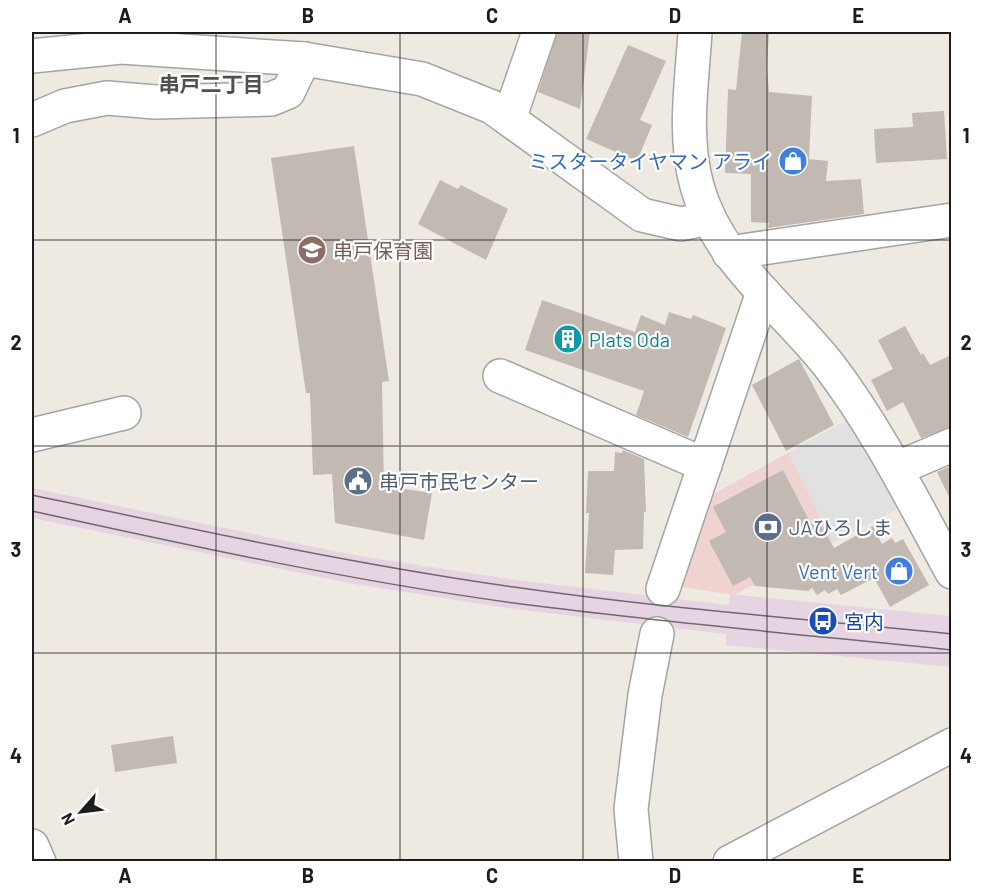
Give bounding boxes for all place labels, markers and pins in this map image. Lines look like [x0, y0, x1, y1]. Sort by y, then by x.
shop icon: ミスタータイヤマン アライ [777, 145, 809, 177]
place label: ミスタータイヤマン アライ [529, 149, 772, 173]
school or university icon: 串戸保育園 [296, 234, 328, 266]
place label: 串戸保育園 [333, 238, 433, 262]
building icon: Plats Oda [552, 323, 584, 355]
place label: Plats Oda [589, 327, 670, 351]
public building icon: 串戸市民センター [342, 465, 374, 497]
place label: 串戸市民センター [379, 469, 539, 493]
bank icon: JAひろしま [752, 511, 784, 543]
place label: JAひろしま [789, 515, 893, 539]
shop icon: Vent Vert [883, 555, 915, 587]
place label: Vent Vert [798, 559, 878, 583]
bus stop icon: 宮内 [807, 605, 839, 637]
place label: 宮内 [844, 609, 884, 633]

